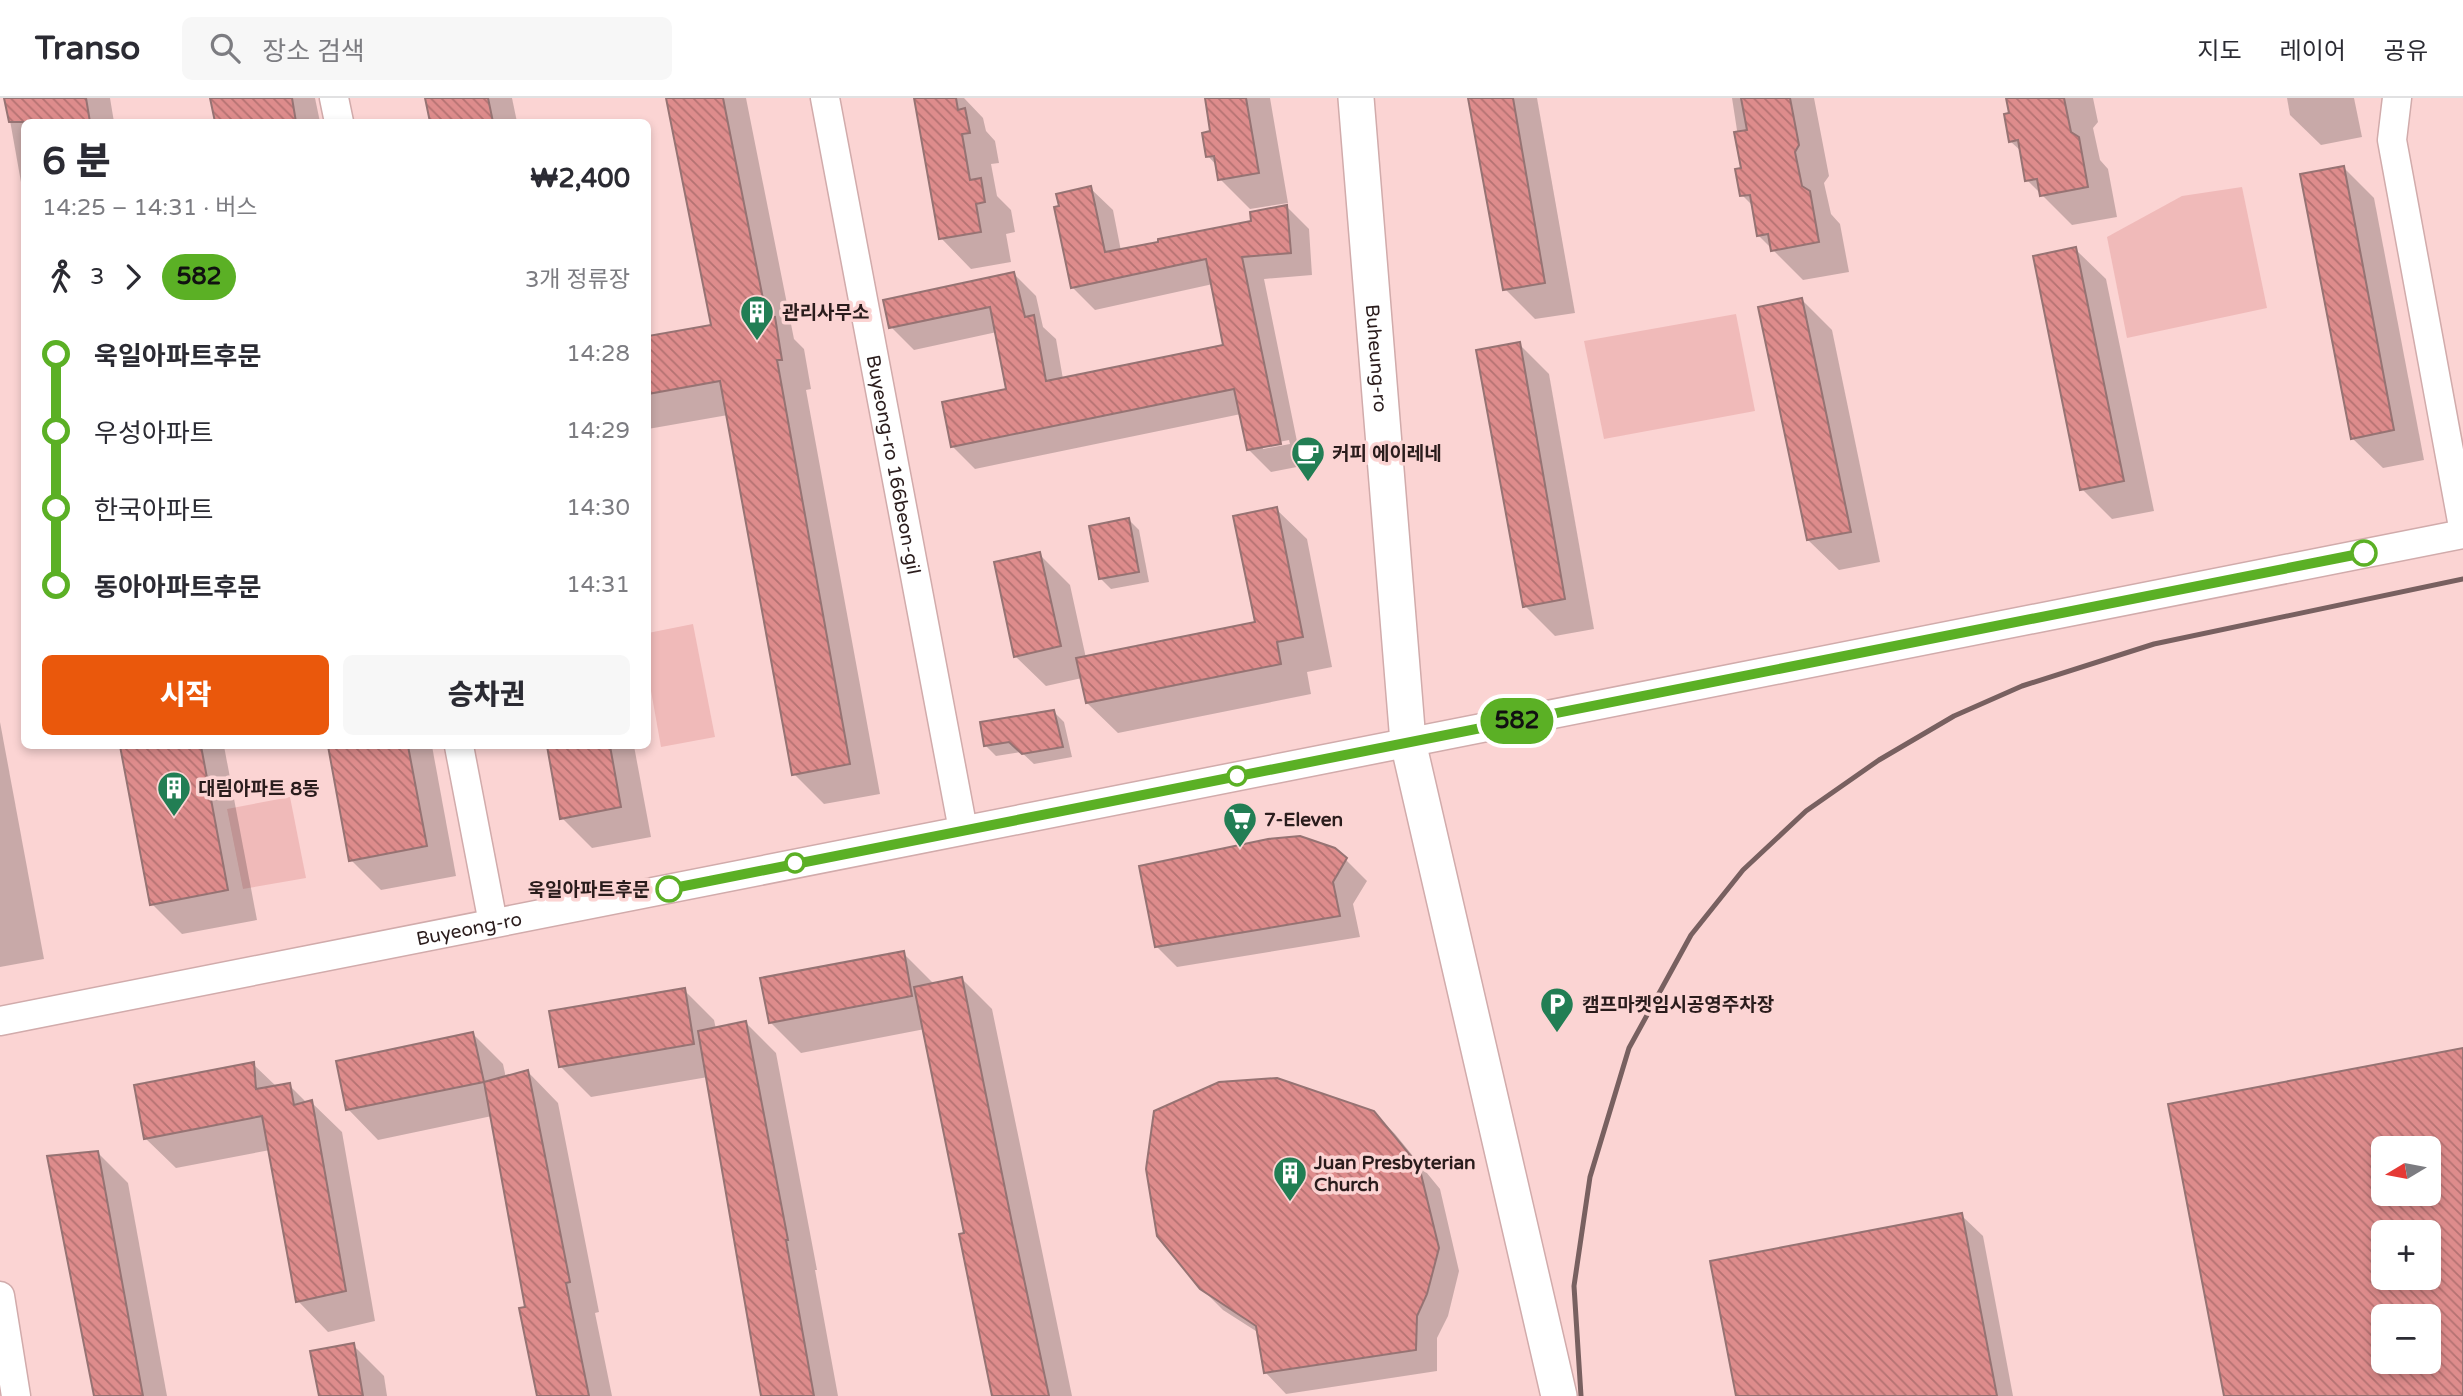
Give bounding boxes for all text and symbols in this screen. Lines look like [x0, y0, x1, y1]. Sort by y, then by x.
search box [182, 17, 672, 80]
text: Transo [35, 29, 140, 68]
icon: search [206, 29, 244, 67]
text: 장소 검색 [262, 36, 365, 67]
text: 지도 [2197, 37, 2242, 66]
text: 레이어 [2280, 37, 2346, 66]
text: 공유 [2384, 37, 2428, 66]
text: 6 분 [42, 139, 111, 185]
text: ₩2,400 [530, 163, 630, 194]
text: 14:25 – 14:31 · 버스 [42, 194, 257, 222]
icon: walk [42, 258, 80, 296]
icon: forward [114, 258, 152, 296]
text: 582 [176, 262, 222, 291]
text: 3 [90, 263, 104, 291]
text: 3개 정류장 [525, 266, 630, 294]
building icon: 관리사무소 [738, 293, 776, 342]
place label: 관리사무소 [782, 302, 869, 324]
street label: Buheung-ro [1361, 303, 1391, 413]
text: 14:28 [566, 340, 630, 368]
text: 욱일아파트후문 [94, 341, 261, 372]
street label: Buyeong-ro 166beon-gil [862, 353, 925, 576]
text: 14:29 [566, 417, 630, 445]
text: 우성아파트 [94, 418, 214, 449]
cafe icon: 커피 에이레네 [1289, 434, 1327, 483]
place label: 커피 에이레네 [1332, 443, 1442, 465]
text: 14:30 [566, 494, 630, 522]
text: 한국아파트 [94, 495, 214, 526]
unlabelled marker [2351, 540, 2377, 566]
text: 14:31 [566, 571, 630, 599]
text: 동아아파트후문 [94, 572, 261, 603]
button: 시작 [42, 655, 329, 735]
button: 승차권 [343, 655, 630, 735]
line badge: 582 [1477, 698, 1557, 744]
text: 582 [1494, 706, 1540, 735]
unlabelled marker [1227, 766, 1247, 786]
building icon: 대림아파트 8동 [155, 769, 193, 818]
place label: 대림아파트 8동 [198, 778, 320, 800]
supermarket icon: 7-Eleven [1221, 800, 1259, 849]
place label: 7-Eleven [1264, 809, 1343, 831]
unlabelled marker [785, 853, 805, 873]
marker: 욱일아파트후문 [656, 876, 682, 902]
place label: 욱일아파트후문 [528, 879, 650, 901]
street label: Buyeong-ro [415, 908, 524, 950]
parking icon: 캠프마켓임시공영주차장 [1538, 985, 1576, 1034]
place label: 캠프마켓임시공영주차장 [1582, 994, 1774, 1016]
north arrow [2371, 1136, 2441, 1206]
map controls [2371, 1136, 2441, 1374]
place label: Juan Presbyterian Church [1313, 1152, 1476, 1196]
building icon: Juan Presbyterian Church [1271, 1154, 1309, 1203]
button: + [2371, 1220, 2441, 1290]
button: − [2371, 1304, 2441, 1374]

